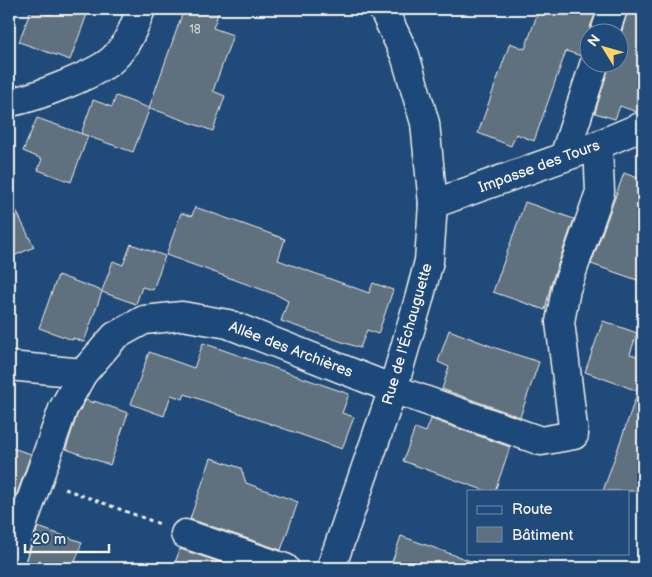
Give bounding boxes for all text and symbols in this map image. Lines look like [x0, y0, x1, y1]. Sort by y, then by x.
house number: 18 [189, 22, 201, 37]
north arrow [580, 22, 630, 72]
text: N [584, 31, 604, 50]
street label: Impasse des Tours [476, 136, 603, 197]
street label: Rue de l'Échauguette [378, 261, 437, 407]
street label: Allée des Archières [226, 317, 356, 382]
legend [467, 490, 630, 554]
text: Route [512, 500, 553, 519]
scale bar [25, 522, 109, 554]
text: Bâtiment [512, 526, 574, 545]
text: 20 m [32, 530, 66, 549]

